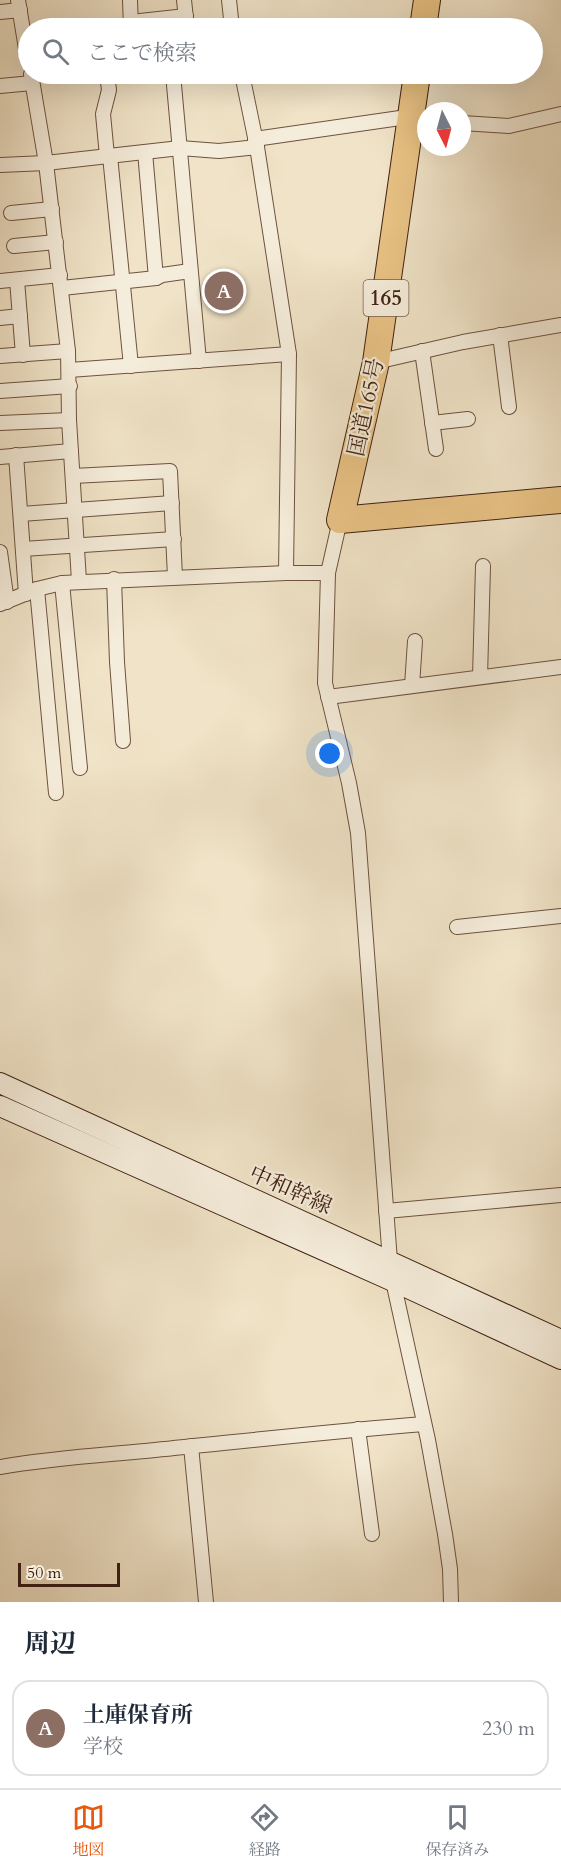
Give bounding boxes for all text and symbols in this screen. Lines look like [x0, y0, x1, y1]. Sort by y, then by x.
search box [18, 18, 543, 84]
icon: search [39, 35, 72, 68]
text: ここで検索 [87, 38, 197, 68]
north arrow [417, 102, 471, 156]
pin: A [204, 268, 244, 314]
road number: 165 [364, 280, 408, 316]
street label: 国道165号 [341, 355, 391, 459]
your location [315, 739, 344, 768]
street label: 中和幹線 [244, 1158, 337, 1222]
scale bar [18, 1560, 120, 1588]
text: 50 m [27, 1562, 61, 1584]
text: 周辺 [24, 1626, 76, 1661]
text: 土庫保育所 [83, 1700, 193, 1730]
text: A [38, 1715, 53, 1742]
text: 230 m [482, 1715, 535, 1742]
text: 学校 [83, 1733, 123, 1760]
tab: 地図 [72, 1801, 105, 1861]
tab: 経路 [248, 1801, 281, 1861]
tab: 保存済み [425, 1801, 489, 1861]

